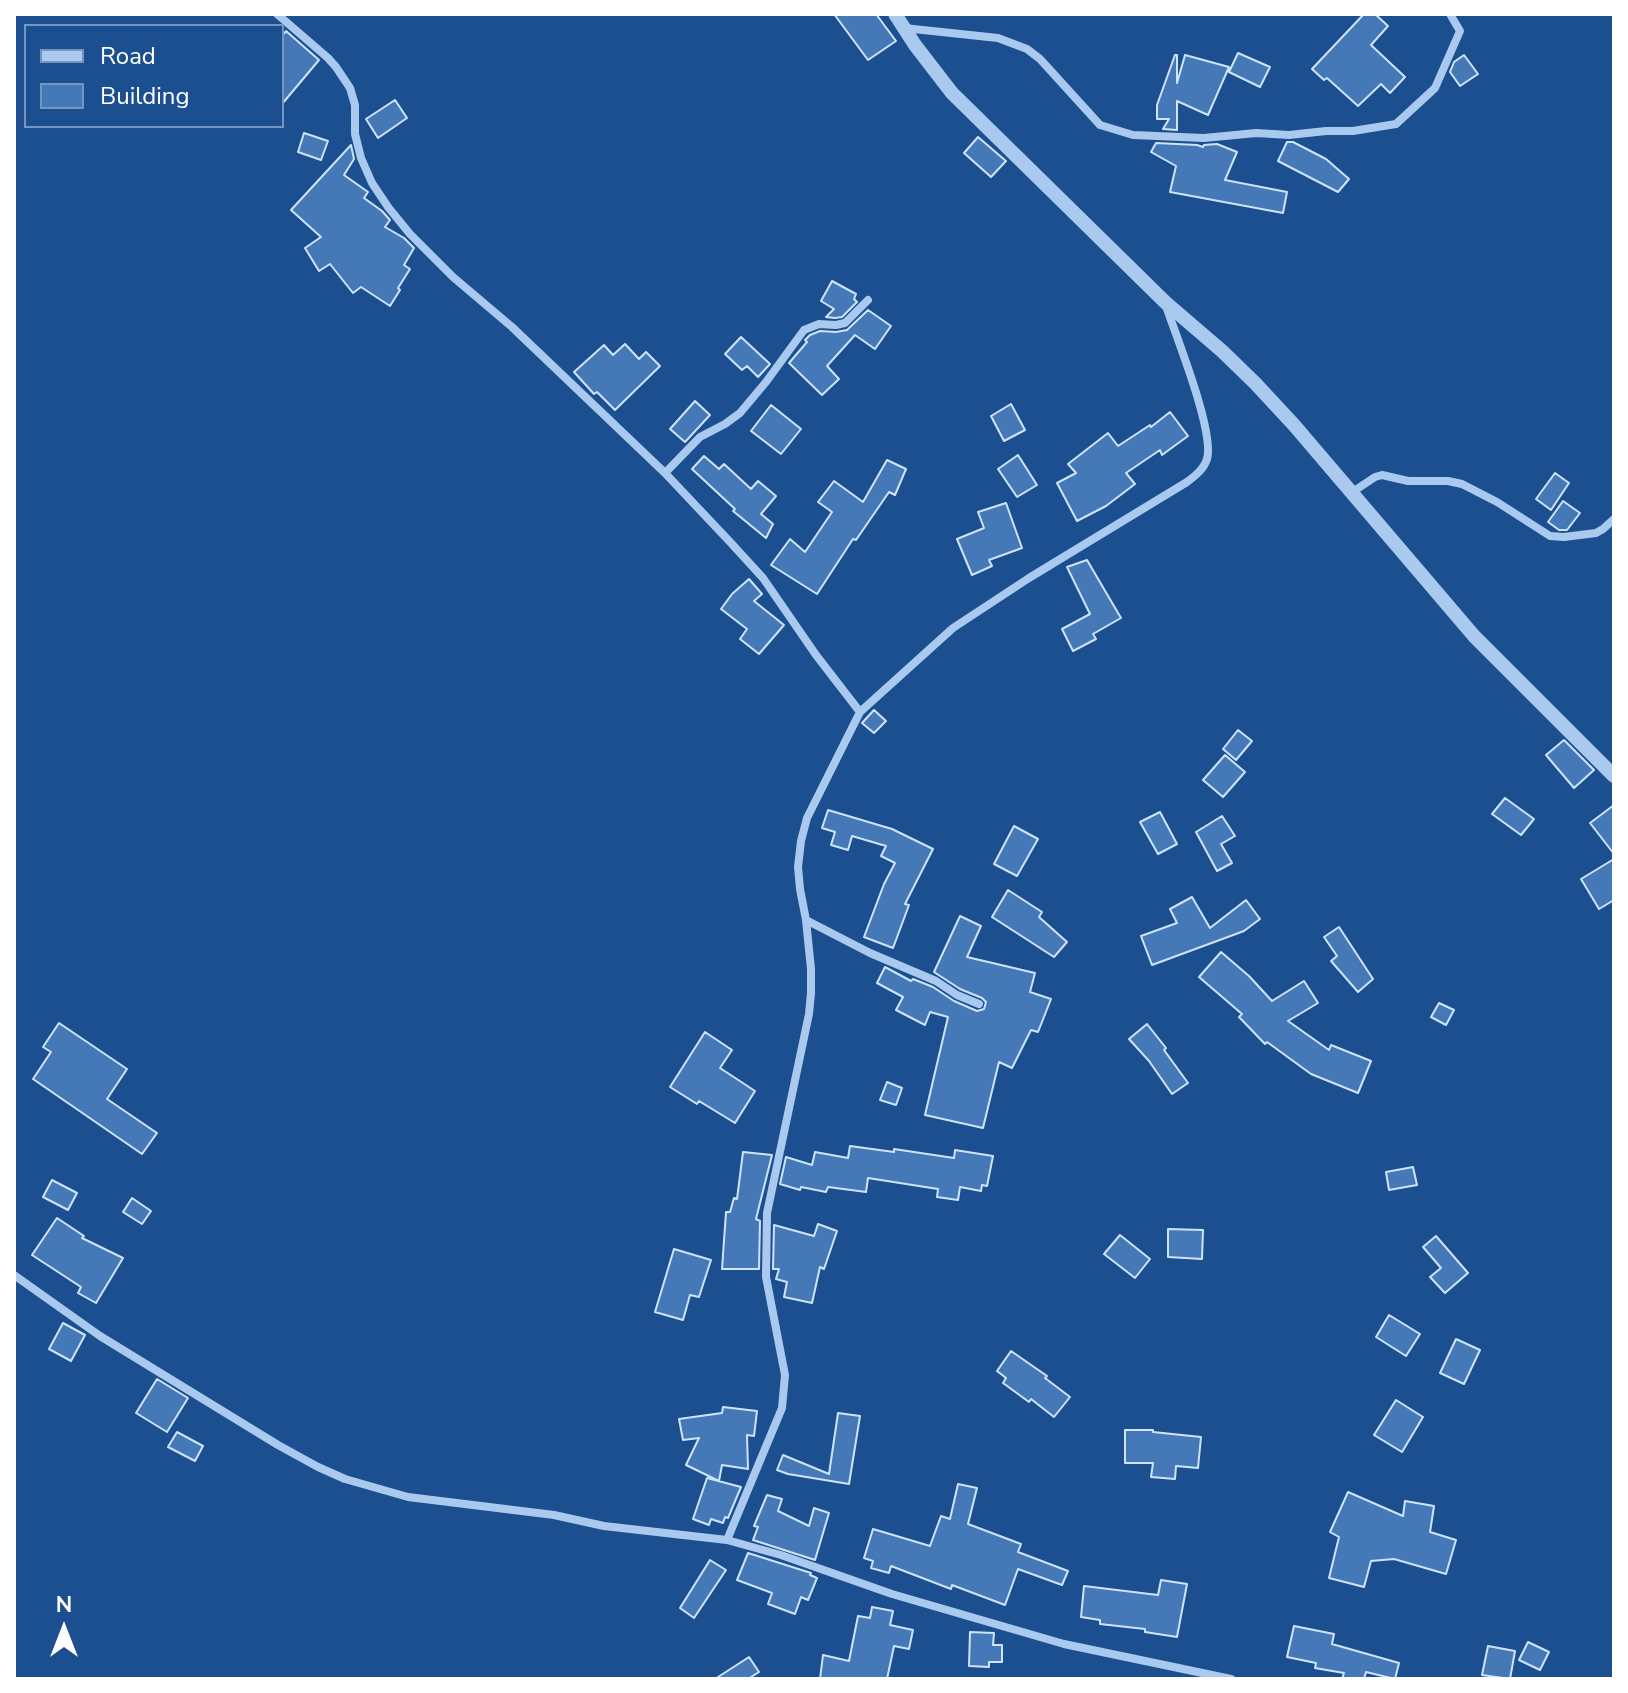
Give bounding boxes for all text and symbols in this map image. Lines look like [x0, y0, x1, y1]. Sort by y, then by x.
legend [24, 24, 284, 128]
text: Road [100, 40, 156, 72]
text: Building [100, 80, 190, 112]
north arrow [24, 1589, 104, 1669]
text: N [56, 1590, 72, 1620]

